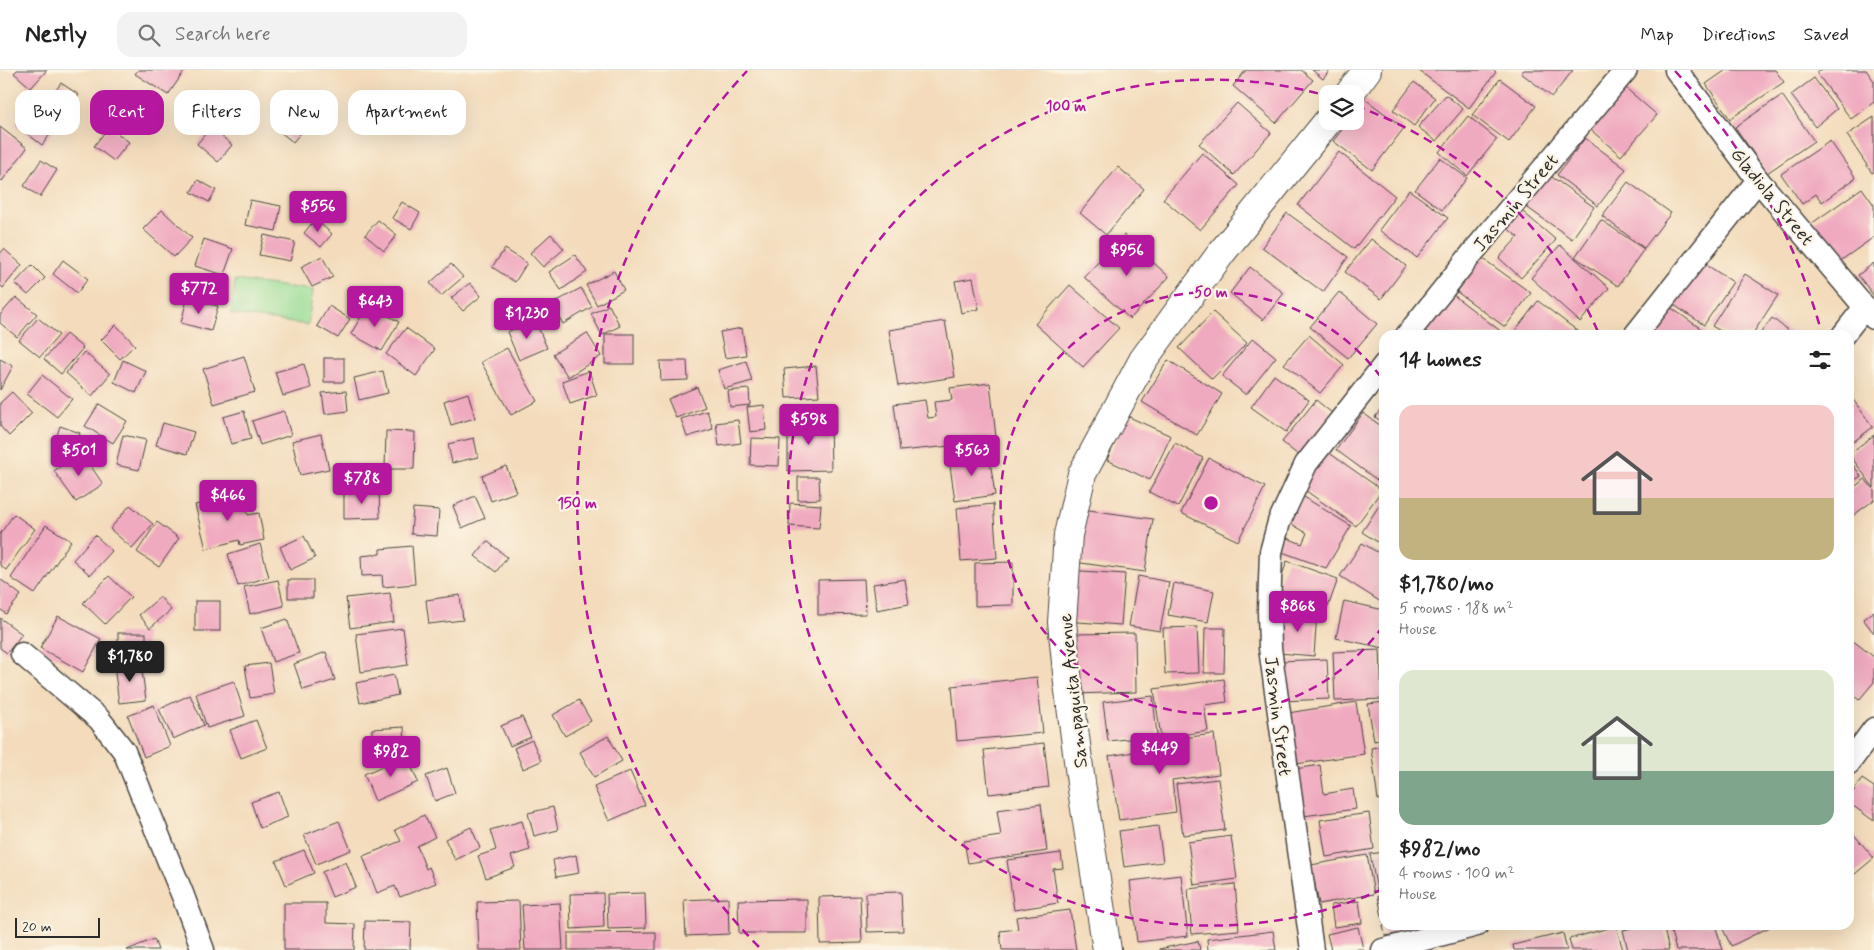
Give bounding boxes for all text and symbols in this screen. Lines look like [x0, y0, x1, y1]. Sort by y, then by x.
search box [117, 12, 467, 57]
text: Nestly [25, 19, 87, 50]
icon: search [135, 21, 163, 49]
text: Search here [175, 22, 271, 47]
text: Map [1641, 23, 1674, 47]
text: Directions [1702, 23, 1776, 47]
text: Saved [1804, 23, 1849, 47]
map controls [1319, 85, 1364, 130]
button: layers [1319, 85, 1364, 130]
chip: Buy [15, 90, 80, 135]
chip: Rent [90, 90, 164, 135]
chip: Filters [174, 90, 260, 135]
chip: New [270, 90, 338, 135]
chip: Apartment [348, 90, 466, 135]
text: 100 m [1046, 97, 1086, 117]
street label: Gladiola Street [1725, 143, 1819, 251]
street label: Jasmin Street [1468, 149, 1564, 257]
pin: $556 [288, 190, 348, 233]
text: $556 [300, 196, 336, 217]
pin: $956 [1097, 234, 1157, 277]
text: $956 [1110, 240, 1144, 261]
pin: $772 [169, 272, 229, 315]
text: $772 [181, 278, 217, 299]
text: 50 m [1194, 283, 1228, 303]
pin: $643 [345, 286, 405, 328]
text: $643 [358, 291, 392, 312]
pin: $1,230 [486, 298, 568, 340]
text: $1,230 [505, 303, 549, 324]
text: 14 homes [1399, 346, 1482, 374]
icon: filters [1806, 346, 1834, 374]
pin: $598 [779, 404, 839, 446]
text: $598 [790, 409, 828, 430]
pin: $501 [49, 434, 109, 477]
pin: $563 [942, 434, 1002, 477]
icon: home [1572, 438, 1662, 528]
text: $501 [62, 440, 96, 461]
text: $563 [955, 440, 989, 461]
pin: $788 [332, 462, 392, 505]
text: $788 [344, 468, 380, 489]
pin: $466 [198, 480, 258, 522]
text: $466 [210, 485, 246, 506]
text: 150 m [557, 494, 597, 514]
centre of rings [1202, 494, 1220, 512]
text: $1,780/mo [1399, 570, 1494, 598]
pin: $868 [1268, 590, 1328, 633]
text: $868 [1280, 596, 1316, 617]
text: 5 rooms · 188 m² [1399, 598, 1513, 619]
street label: Sampaguita Avenue [1053, 612, 1095, 769]
text: House [1399, 619, 1437, 640]
pin: $1,780 [89, 640, 171, 683]
text: $1,780 [107, 646, 153, 667]
street label: Jasmin Street [1258, 655, 1297, 778]
icon: home [1572, 703, 1662, 793]
pin: $449 [1130, 732, 1190, 775]
pin: $982 [361, 736, 421, 778]
text: $449 [1142, 738, 1178, 759]
text: $982 [373, 741, 409, 762]
text: $982/mo [1399, 835, 1481, 863]
text: 4 rooms · 100 m² [1399, 863, 1515, 884]
text: House [1399, 884, 1437, 905]
scale bar [15, 915, 100, 938]
text: 20 m [22, 918, 52, 936]

